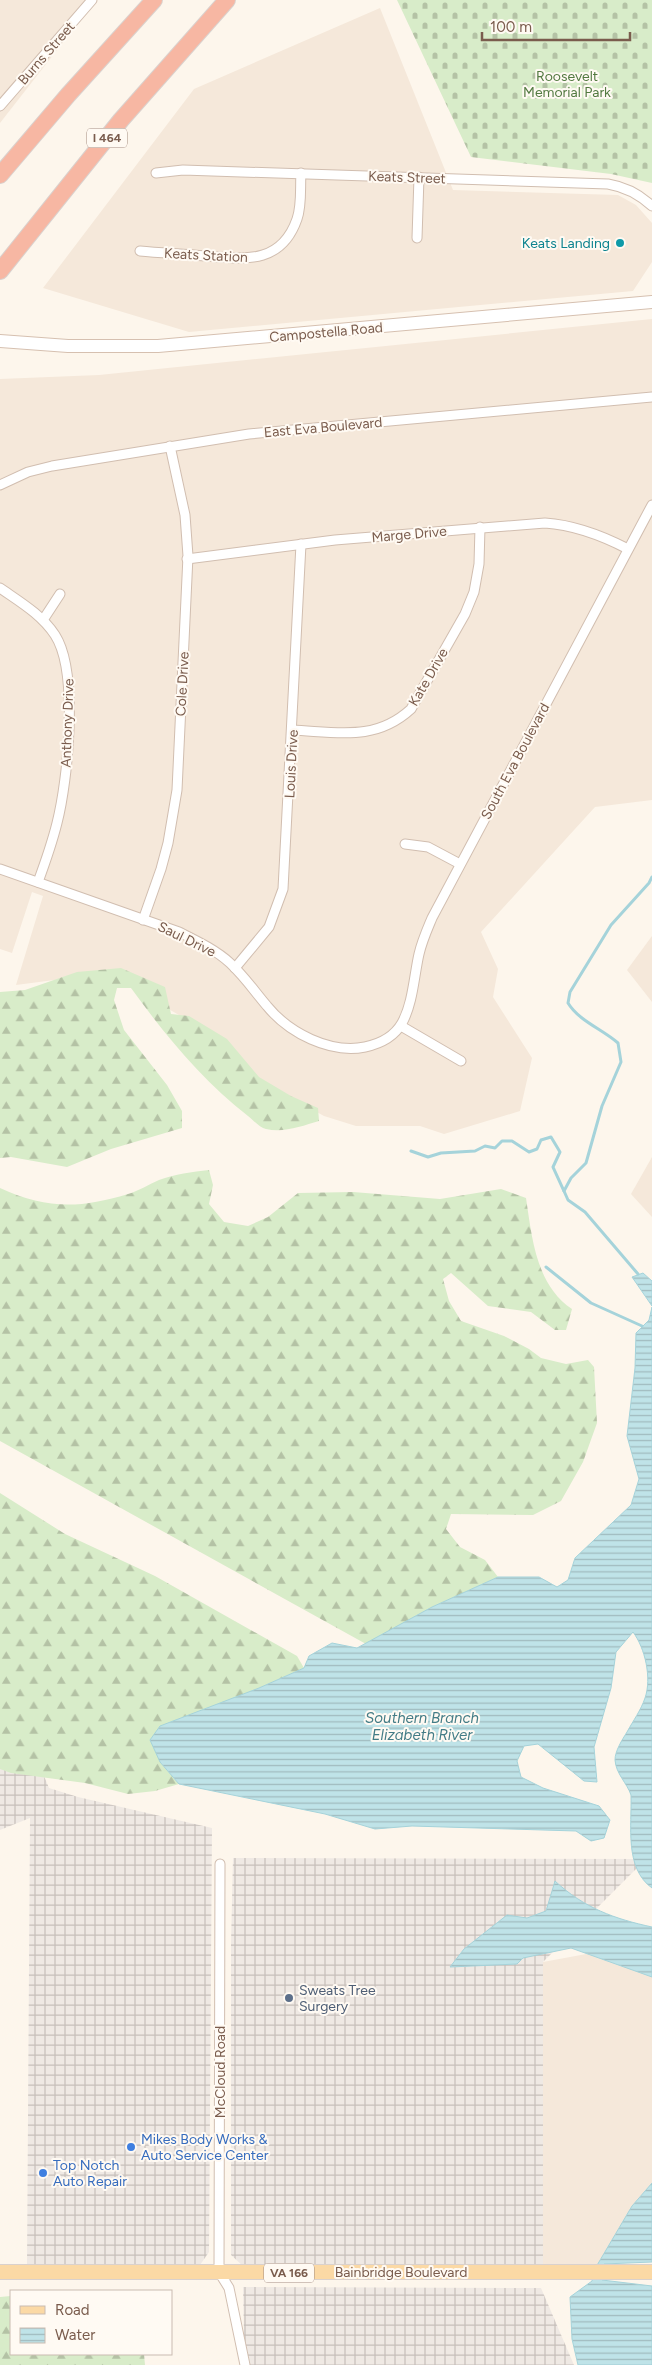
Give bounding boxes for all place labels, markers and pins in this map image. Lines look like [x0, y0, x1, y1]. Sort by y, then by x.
place label: Keats Landing [522, 235, 610, 252]
marker: Keats Landing [614, 237, 626, 249]
place label: Sweats Tree Surgery [299, 1982, 376, 2015]
marker: Sweats Tree Surgery [283, 1992, 295, 2004]
place label: Mikes Body Works & Auto Service Center [141, 2131, 269, 2164]
marker: Mikes Body Works & Auto Service Center [125, 2141, 137, 2153]
place label: Top Notch Auto Repair [53, 2157, 127, 2190]
marker: Top Notch Auto Repair [37, 2167, 49, 2179]

